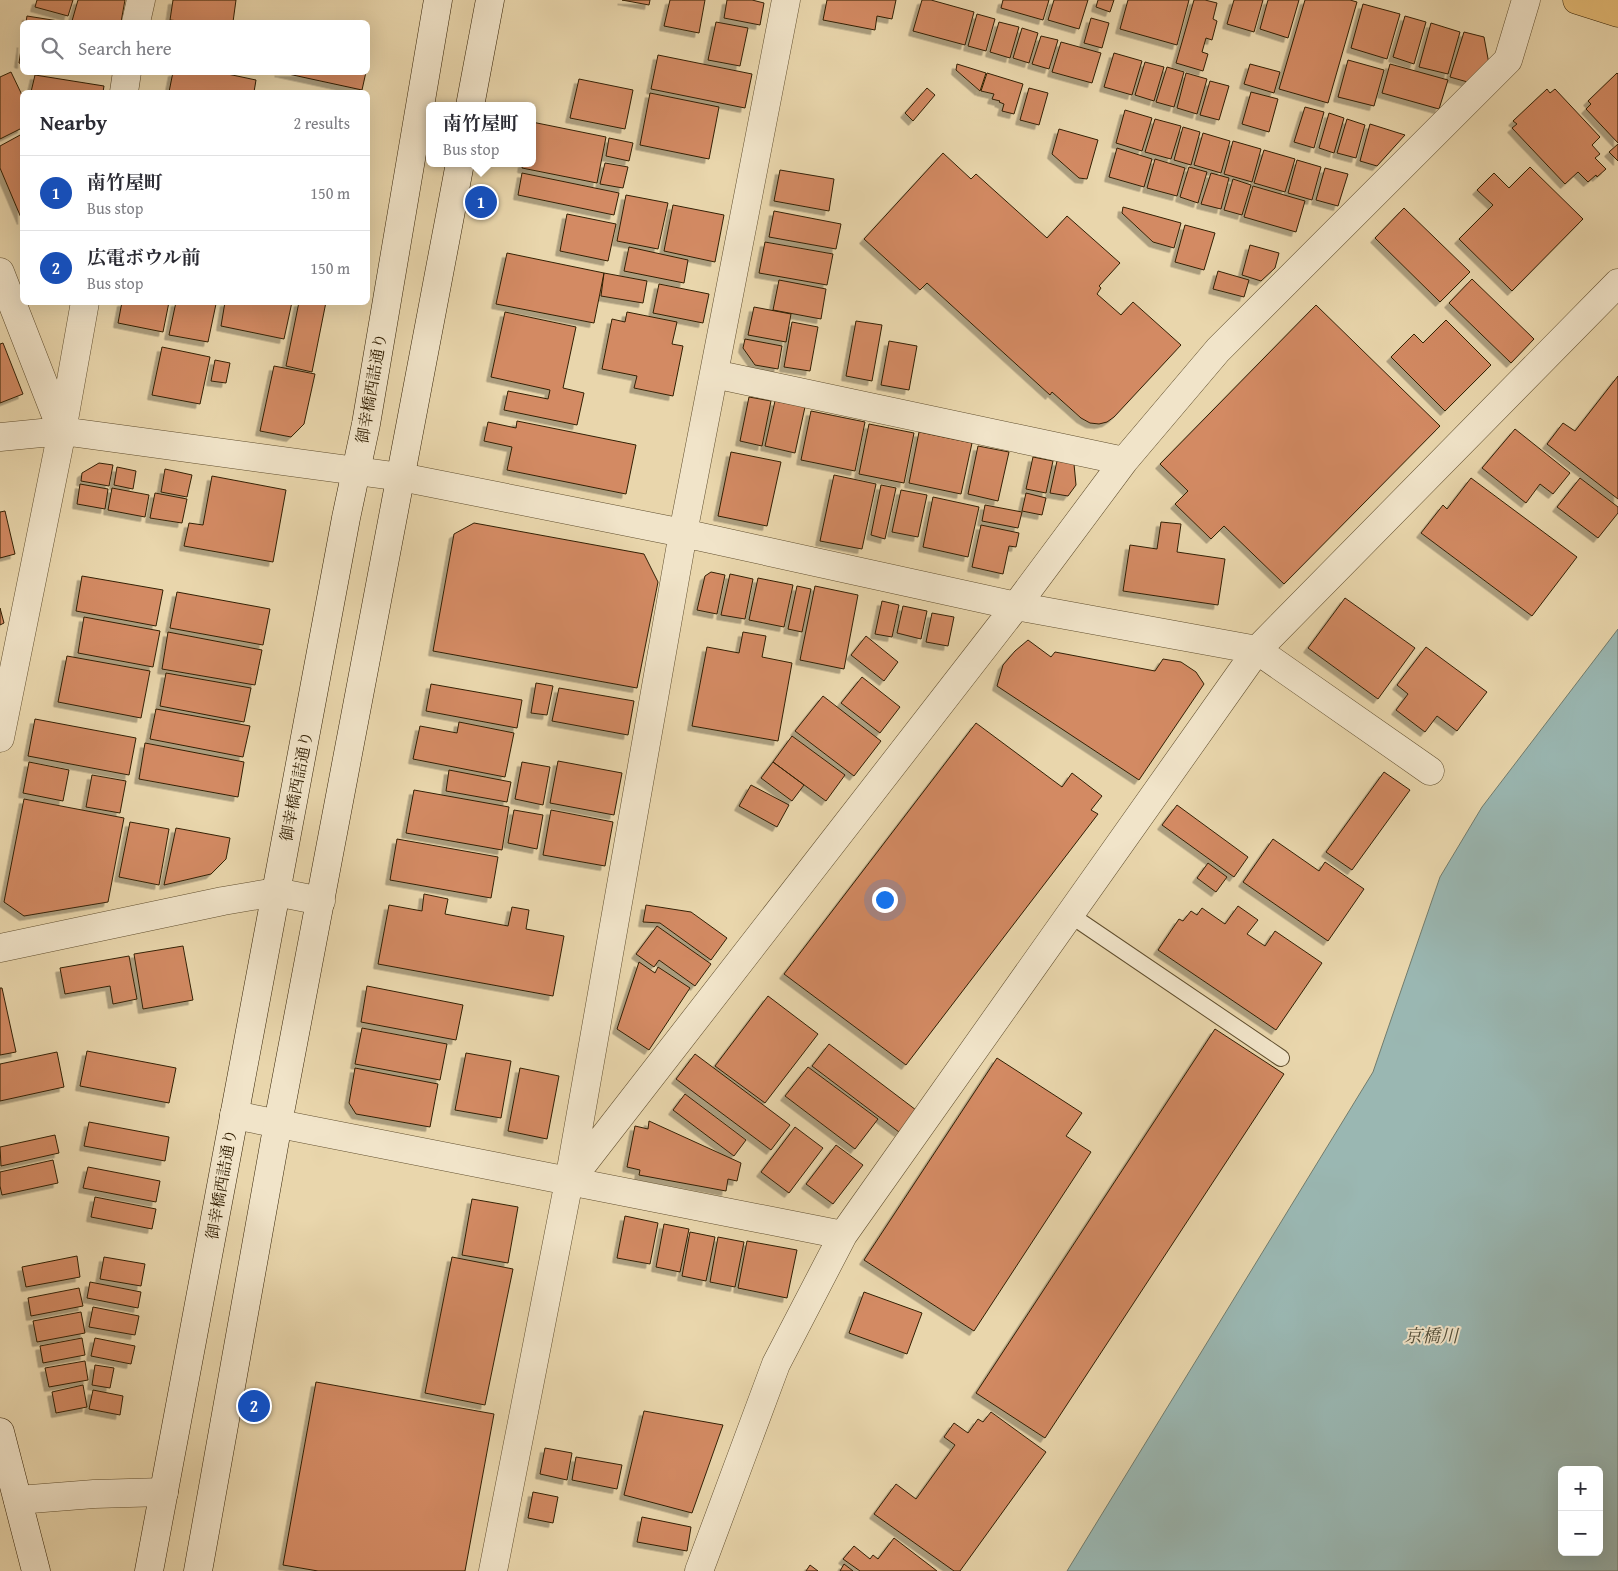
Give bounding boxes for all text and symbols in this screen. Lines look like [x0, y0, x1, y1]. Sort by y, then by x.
search box [20, 20, 370, 75]
icon: search [38, 34, 66, 62]
text: Search here [78, 34, 172, 62]
popup [426, 102, 536, 167]
text: Nearby [40, 107, 107, 138]
text: 南竹屋町 [443, 109, 519, 137]
text: 2 results [293, 111, 350, 135]
text: Bus stop [443, 137, 499, 161]
text: 南竹屋町 [87, 168, 163, 196]
text: 1 [52, 181, 60, 205]
text: 150 m [310, 181, 350, 205]
pin: 1 [465, 183, 497, 221]
text: Bus stop [87, 196, 143, 220]
text: 広電ボウル前 [87, 243, 200, 271]
text: 2 [52, 256, 60, 280]
text: 150 m [310, 256, 350, 280]
text: Bus stop [87, 271, 143, 295]
street label: 御幸橋西詰通り [349, 331, 393, 445]
street label: 御幸橋西詰通り [274, 729, 318, 843]
your location [872, 887, 898, 913]
street label: 御幸橋西詰通り [199, 1127, 243, 1241]
water label: 京橋川 [1404, 1322, 1460, 1349]
pin: 2 [238, 1387, 270, 1425]
map controls [1558, 1466, 1603, 1556]
button: + [1558, 1466, 1603, 1511]
button: − [1558, 1511, 1603, 1556]

